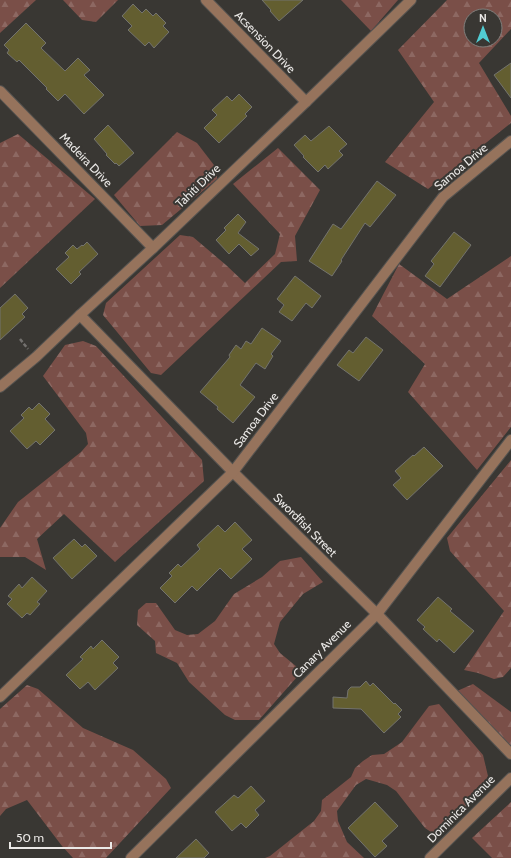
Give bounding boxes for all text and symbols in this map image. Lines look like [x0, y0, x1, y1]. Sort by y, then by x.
street label: Acsension Drive [232, 7, 299, 76]
north arrow [463, 8, 503, 48]
text: N [479, 11, 487, 25]
street label: Madeira Drive [57, 129, 116, 190]
street label: Samoa Drive [431, 140, 491, 193]
street label: Tahiti Drive [172, 161, 223, 211]
street label: Samoa Drive [230, 389, 281, 450]
street label: Swordfish Street [270, 490, 340, 560]
street label: Canary Avenue [289, 616, 354, 681]
street label: Dominica Avenue [424, 772, 498, 846]
scale bar [10, 824, 111, 850]
text: 50 m [16, 830, 44, 845]

